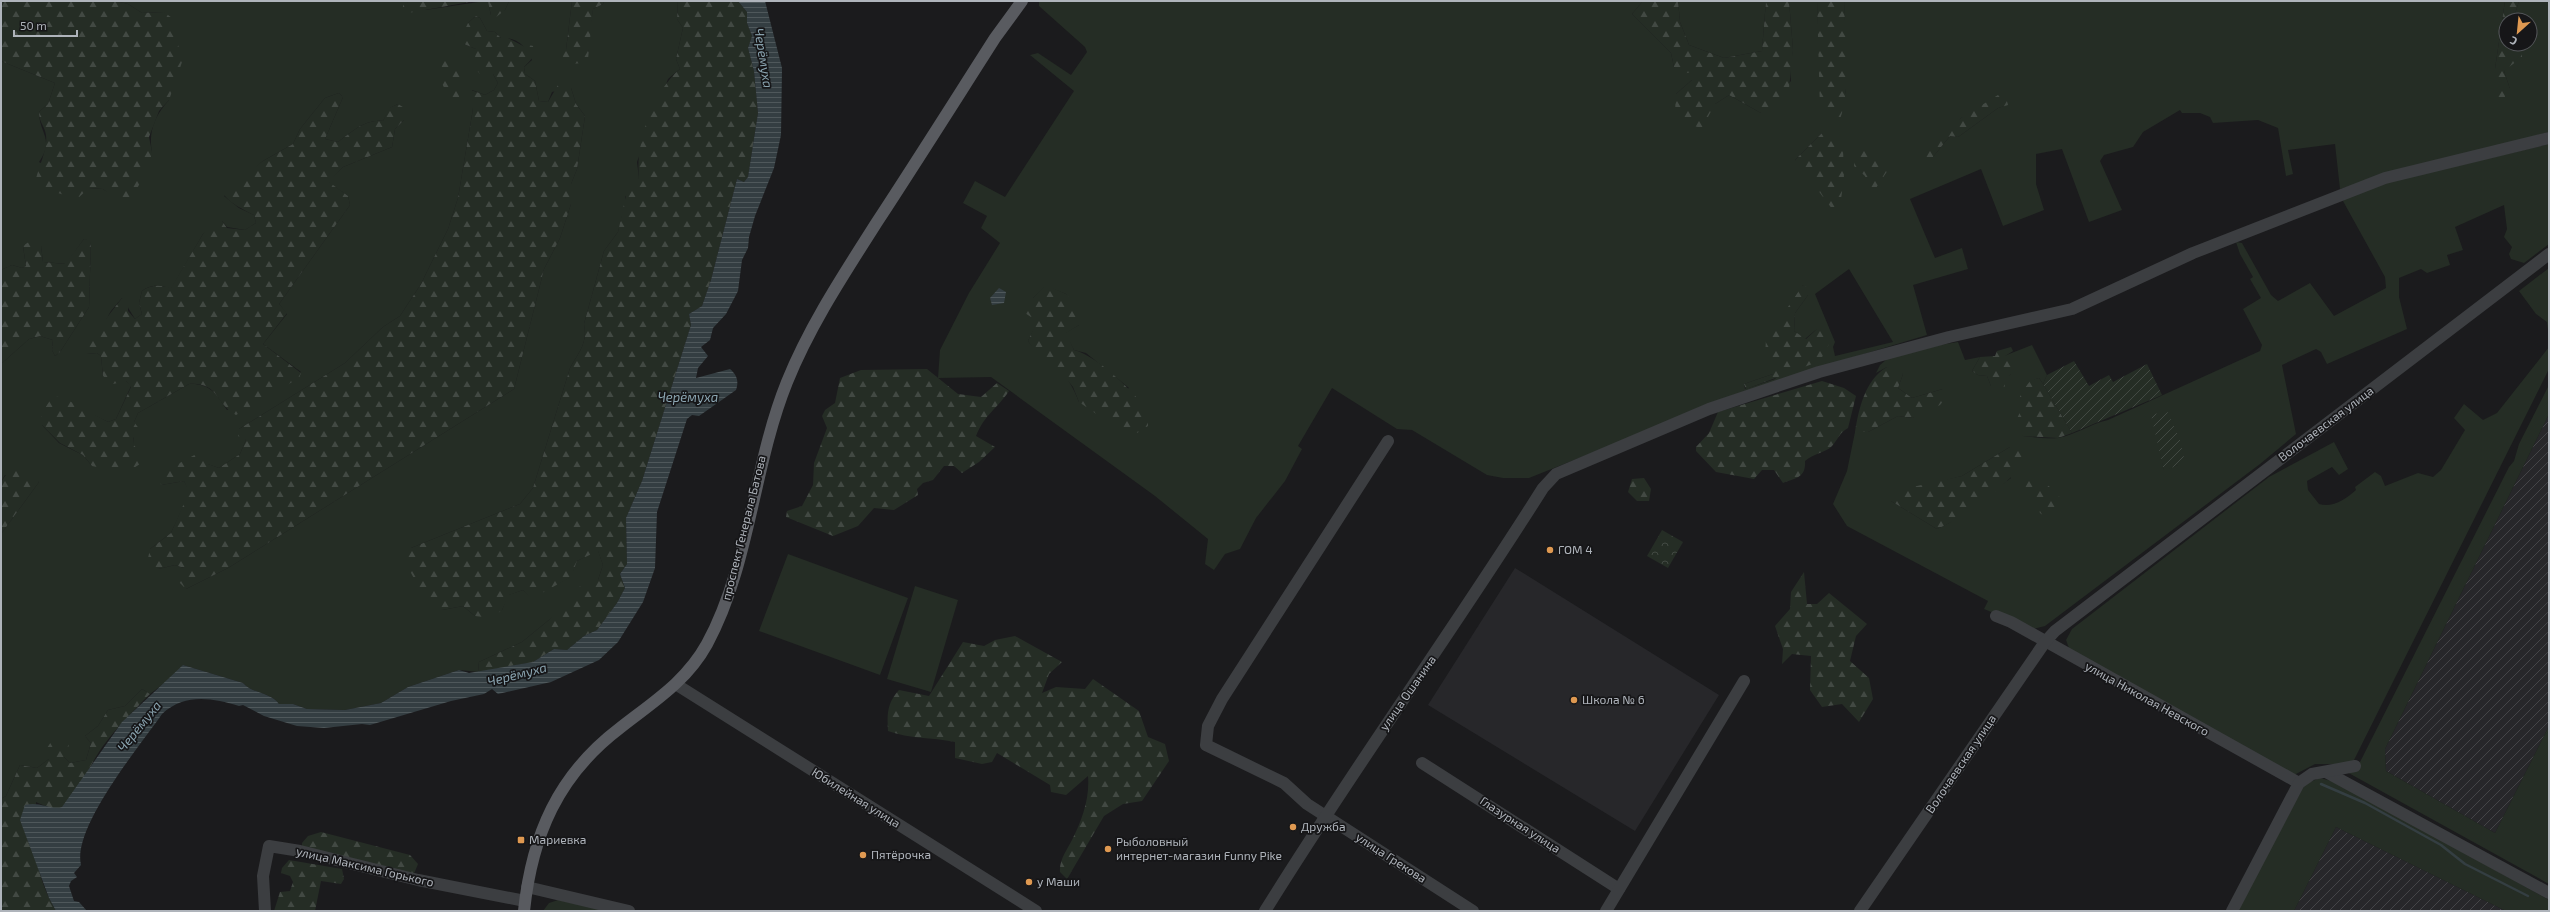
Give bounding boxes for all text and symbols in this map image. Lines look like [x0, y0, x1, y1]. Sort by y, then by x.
scale bar [14, 12, 77, 38]
north arrow [2498, 12, 2538, 52]
text: 50 m [20, 18, 47, 32]
water label: Черёмуха [751, 27, 777, 89]
text: С [2507, 34, 2519, 49]
street label: Волочаевская улица [2275, 383, 2376, 464]
water label: Черёмуха [658, 389, 718, 405]
street label: проспект Генерала Батова [718, 454, 768, 602]
place label: ГОМ 4 [1558, 542, 1593, 556]
marker: ГОМ 4 [1545, 545, 1555, 555]
street label: улица Ошанина [1376, 652, 1439, 733]
street label: улица Николая Невского [2083, 658, 2212, 739]
water label: Черёмуха [486, 659, 548, 689]
place label: Школа № 6 [1582, 692, 1645, 706]
marker: Школа № 6 [1569, 695, 1579, 705]
water label: Черёмуха [114, 697, 164, 755]
street label: Волочаевская улица [1922, 712, 1999, 816]
street label: Юбилейная улица [809, 764, 903, 831]
street label: Глазурная улица [1477, 793, 1563, 856]
place label: Дружба [1301, 819, 1346, 834]
marker: Дружба [1288, 822, 1298, 832]
street label: улица Грекова [1353, 829, 1429, 886]
place label: Мариевка [529, 832, 586, 846]
place label: Рыболовный интернет-магазин Funny Pike [1116, 834, 1282, 862]
marker: Мариевка [516, 835, 526, 845]
street label: улица Максима Горького [295, 843, 436, 890]
marker: Рыболовный интернет-магазин Funny Pike [1103, 844, 1113, 854]
place label: Пятёрочка [871, 847, 931, 861]
marker: Пятёрочка [858, 850, 868, 860]
place label: у Маши [1037, 874, 1080, 889]
marker: у Маши [1024, 877, 1034, 887]

